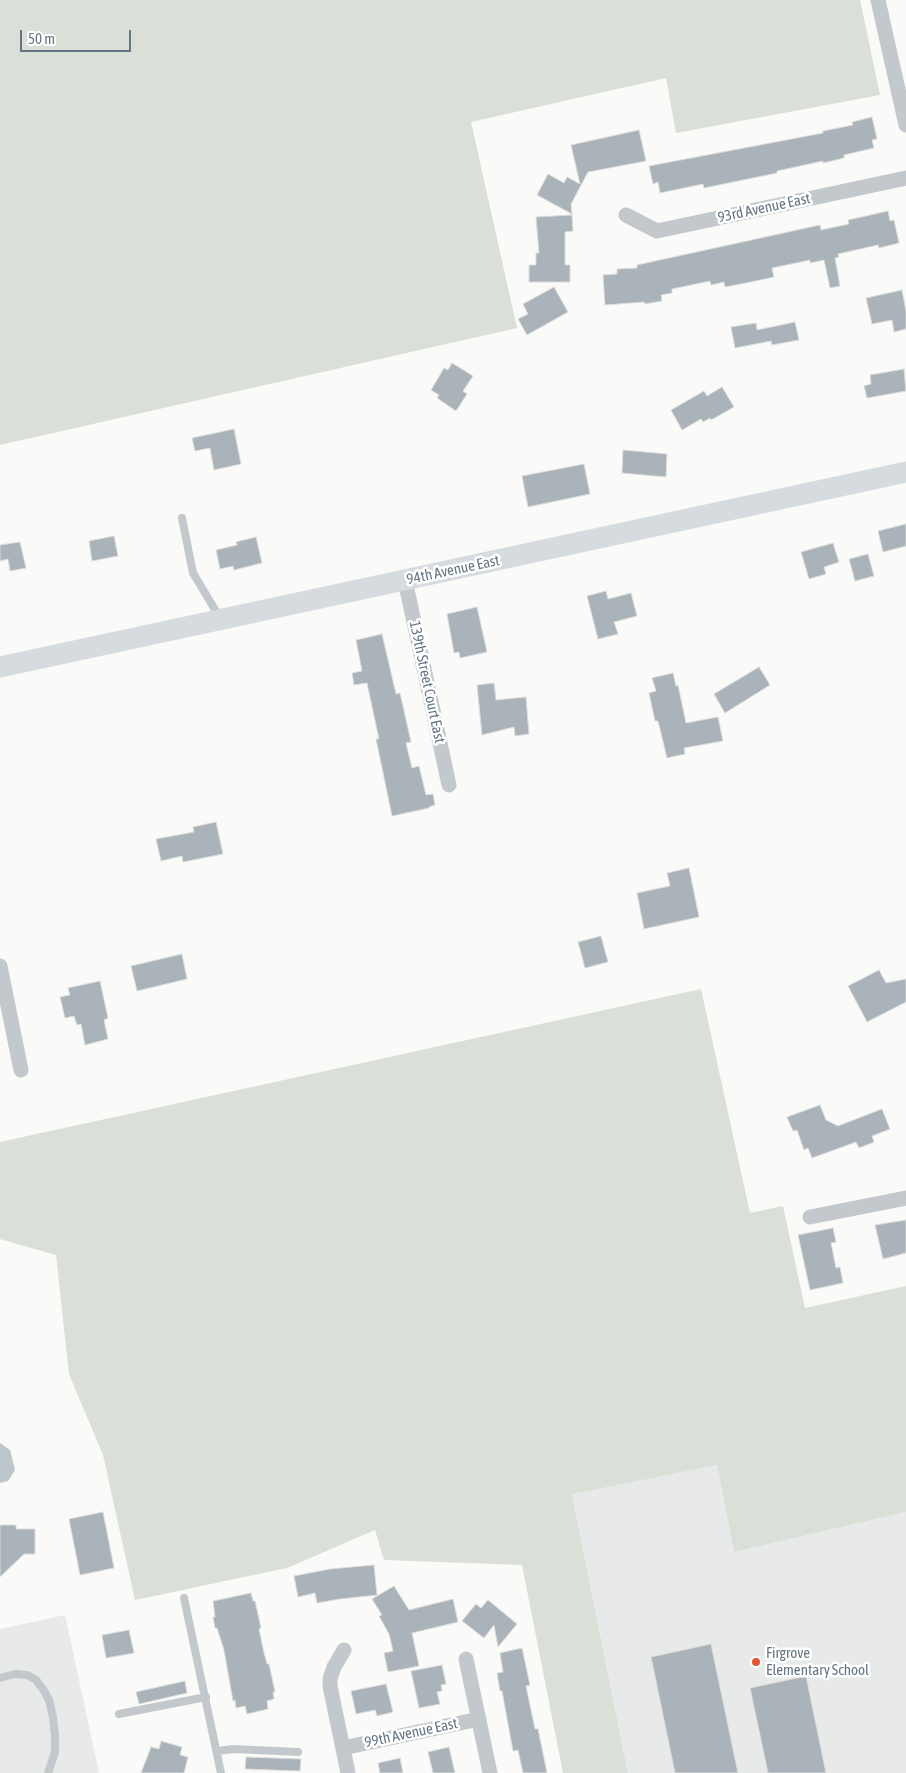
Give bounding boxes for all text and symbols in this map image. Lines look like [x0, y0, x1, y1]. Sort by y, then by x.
scale bar [22, 20, 134, 52]
text: 50 m [28, 30, 55, 47]
street label: 93rd Avenue East [716, 189, 812, 227]
street label: 94th Avenue East [405, 551, 501, 589]
street label: 139th Street Court East [405, 619, 449, 745]
place label: Firgrove Elementary School [766, 1644, 869, 1679]
marker: Firgrove Elementary School [750, 1656, 762, 1668]
street label: 99th Avenue East [363, 1714, 459, 1752]

